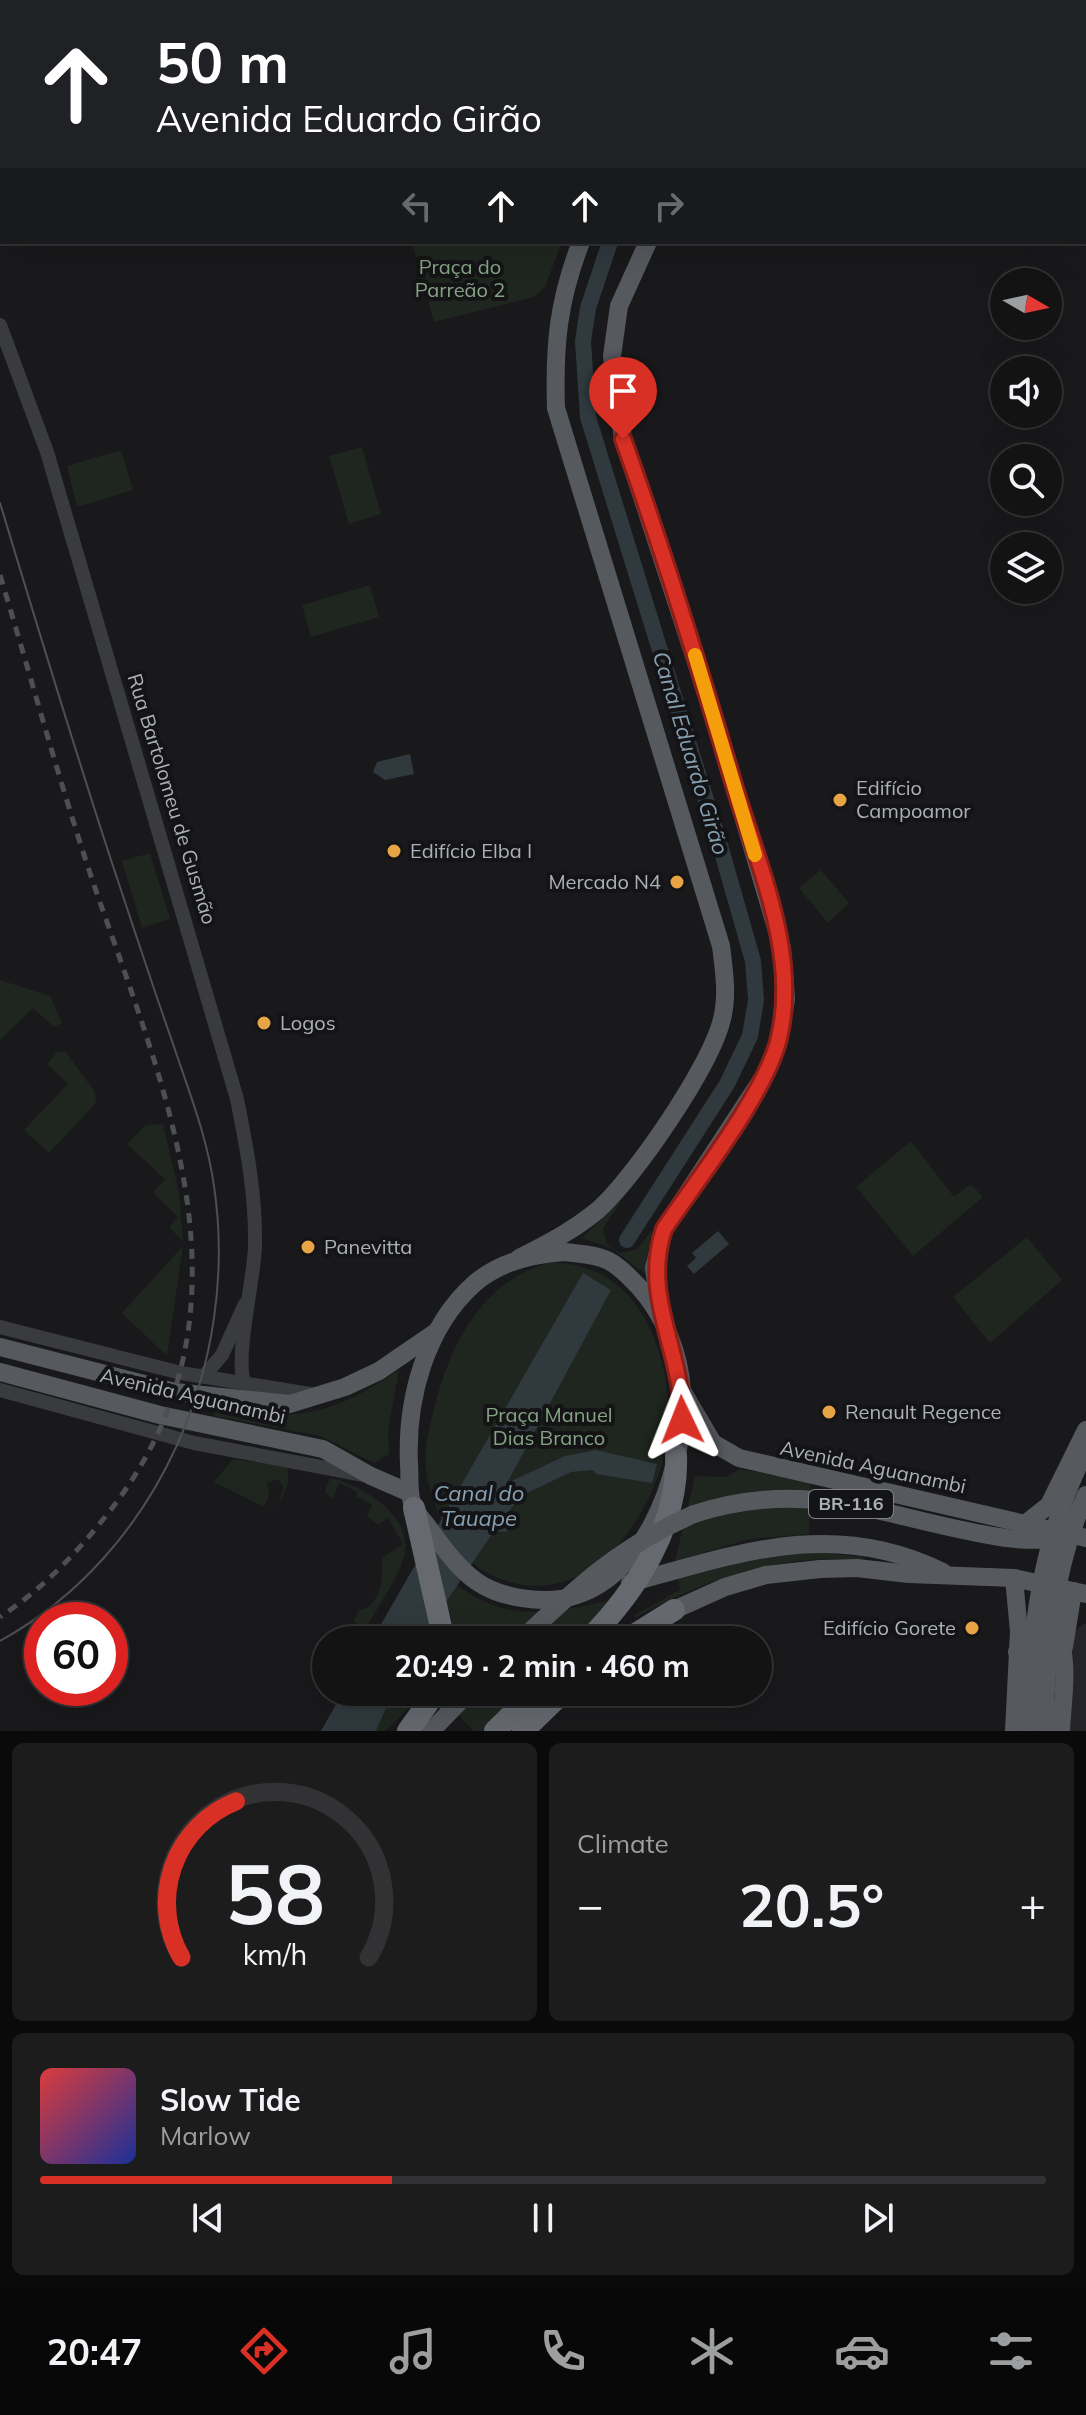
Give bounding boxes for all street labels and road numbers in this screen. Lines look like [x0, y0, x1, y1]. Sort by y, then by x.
street label: Rua Bartolomeu de Gusmão [122, 670, 223, 927]
street label: Avenida Aguanambi [98, 1362, 288, 1429]
street label: Avenida Aguanambi [778, 1435, 968, 1498]
road number: BR-116 [809, 1490, 893, 1518]

